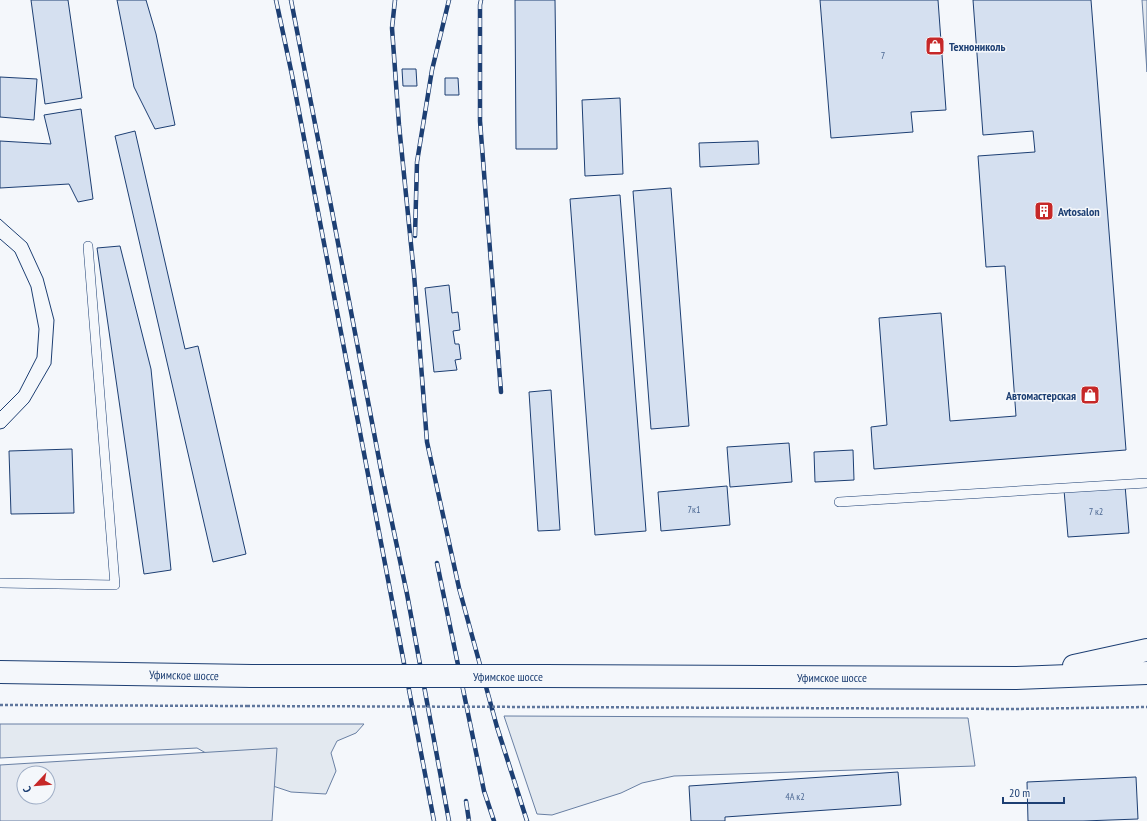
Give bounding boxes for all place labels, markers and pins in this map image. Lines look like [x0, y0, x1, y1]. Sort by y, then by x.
shop icon: Технониколь [924, 35, 946, 57]
place label: Технониколь [949, 39, 1005, 54]
building icon: Avtosalon [1033, 200, 1055, 222]
place label: Avtosalon [1057, 204, 1100, 219]
shop icon: Автомастерская [1079, 384, 1101, 406]
place label: Автомастерская [1005, 388, 1076, 403]

